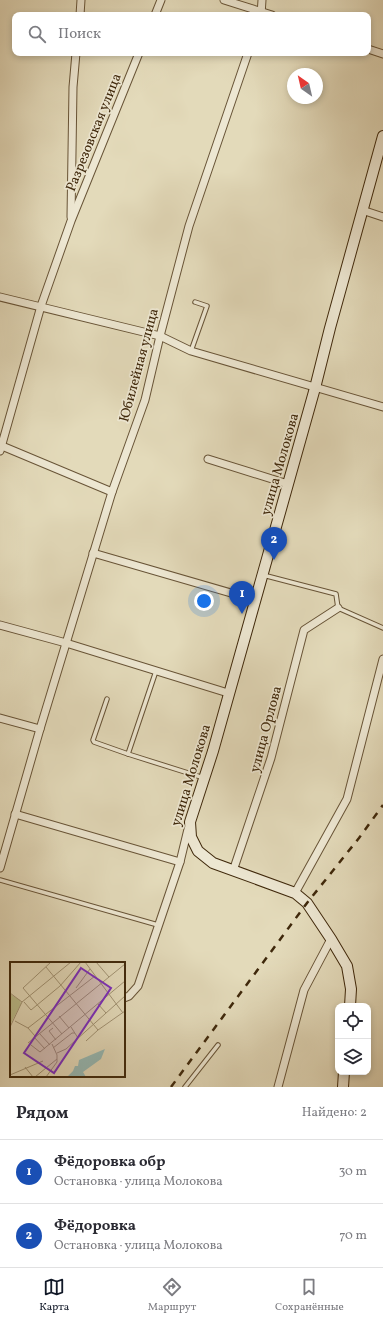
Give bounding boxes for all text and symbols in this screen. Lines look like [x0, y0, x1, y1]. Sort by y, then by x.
search box [12, 12, 371, 56]
icon: search [26, 23, 48, 45]
text: Поиск [58, 24, 101, 45]
north arrow [287, 68, 323, 104]
street label: Разрезовская улица [62, 71, 127, 194]
street label: Юбилейная улица [115, 306, 164, 424]
street label: улица Молокова [257, 411, 304, 518]
pin: 2 [261, 527, 287, 560]
pin: 1 [229, 581, 255, 614]
your location [194, 591, 214, 611]
street label: улица Орлова [246, 684, 287, 775]
street label: улица Молокова [167, 722, 216, 829]
inset map [10, 962, 125, 1077]
map controls [335, 1003, 371, 1075]
button: locate [335, 1003, 371, 1039]
button: layers [335, 1039, 371, 1075]
text: Рядом [16, 1102, 69, 1125]
text: Найдено: 2 [302, 1104, 367, 1122]
text: Фёдоровка обр [54, 1152, 166, 1173]
text: 1 [26, 1163, 32, 1181]
text: 30 m [339, 1163, 367, 1181]
text: Остановка · улица Молокова [54, 1173, 223, 1191]
text: Фёдоровка [54, 1216, 136, 1237]
text: 2 [26, 1227, 32, 1245]
text: 70 m [339, 1227, 367, 1245]
text: Остановка · улица Молокова [54, 1237, 223, 1255]
tab: Карта [39, 1276, 69, 1315]
tab: Маршрут [148, 1276, 196, 1315]
tab: Сохранённые [275, 1276, 344, 1315]

